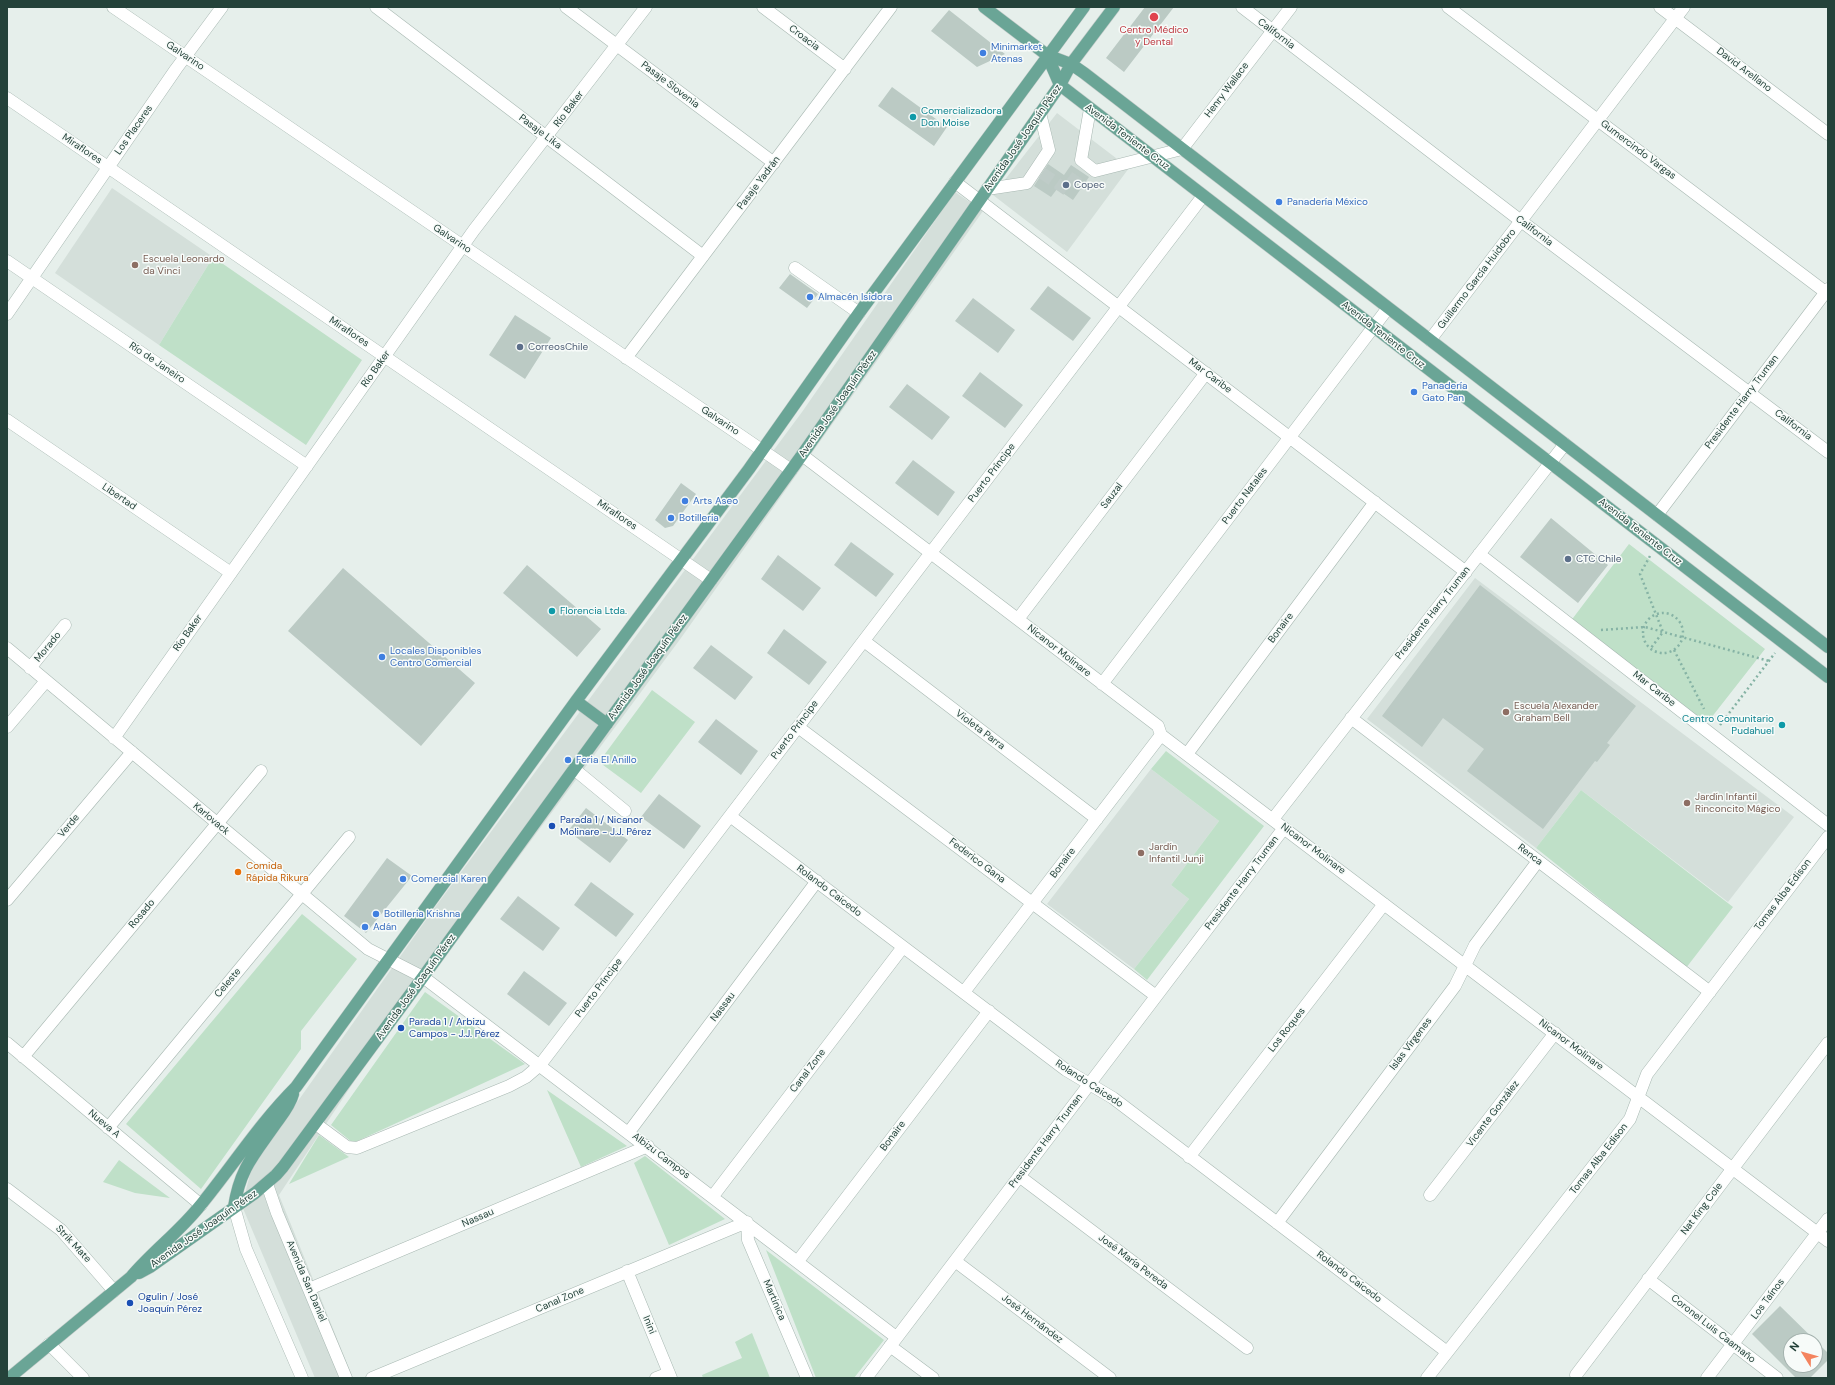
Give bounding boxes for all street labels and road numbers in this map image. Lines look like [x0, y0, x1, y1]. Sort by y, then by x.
street label: California [1255, 16, 1297, 52]
street label: Croacia [786, 22, 822, 54]
street label: Galvarino [164, 39, 206, 73]
street label: David Arellano [1714, 45, 1774, 95]
street label: Pasaje Slovenia [638, 59, 702, 111]
street label: Henry Wallace [1202, 60, 1252, 120]
street label: Avenida José Joaquín Pérez [981, 82, 1065, 194]
street label: Río Baker [551, 89, 587, 129]
street label: Avenida Teniente Cruz [1082, 101, 1172, 173]
street label: Los Placeres [113, 103, 155, 157]
street label: Pasaje Lika [516, 112, 564, 152]
street label: Gumercindo Vargas [1598, 118, 1678, 182]
street label: Miraflores [60, 131, 104, 167]
street label: Pasaje Yadrán [735, 154, 783, 212]
street label: California [1513, 213, 1555, 249]
street label: Galvarino [431, 222, 473, 256]
street label: Guillermo García Huidobro [1435, 226, 1519, 332]
street label: Avenida Teniente Cruz [1339, 299, 1427, 371]
street label: Miraflores [327, 314, 371, 350]
street label: Río de Janeiro [127, 340, 187, 386]
street label: Río Baker [359, 348, 393, 390]
street label: Avenida José Joaquín Pérez [796, 348, 880, 460]
street label: Presidente Harry Truman [1703, 353, 1781, 451]
street label: Mar Caribe [1186, 356, 1234, 396]
street label: Galvarino [699, 404, 741, 438]
street label: California [1772, 407, 1814, 443]
street label: Puerto Príncipe [966, 441, 1018, 505]
street label: Puerto Natales [1220, 465, 1270, 527]
street label: Libertad [100, 481, 138, 513]
street label: Sauzal [1098, 481, 1126, 511]
street label: Avenida Teniente Cruz [1596, 496, 1684, 568]
street label: Miraflores [595, 497, 639, 533]
street label: Presidente Harry Truman [1393, 564, 1473, 662]
street label: Bonaire [1266, 611, 1296, 645]
street label: Río Baker [171, 612, 205, 654]
street label: Avenida José Joaquín Pérez [606, 612, 690, 722]
street label: Nicanor Molinare [1025, 622, 1093, 680]
street label: Morado [32, 629, 64, 665]
street label: Mar Caribe [1630, 669, 1678, 709]
street label: Puerto Príncipe [769, 698, 821, 762]
street label: Violeta Parra [953, 708, 1007, 752]
street label: Karlovack [190, 800, 232, 838]
street label: Verde [56, 812, 82, 840]
street label: Nicanor Molinare [1278, 821, 1348, 877]
street label: Presidente Harry Truman [1203, 834, 1281, 932]
street label: Federico Gana [946, 836, 1008, 886]
street label: Renca [1515, 842, 1545, 868]
street label: Bonaire [1048, 846, 1078, 880]
street label: Tomas Alba Edison [1752, 857, 1814, 933]
street label: Rolando Caicedo [794, 863, 864, 919]
street label: Rosado [126, 897, 158, 931]
street label: Avenida José Joaquín Pérez [374, 932, 458, 1042]
street label: Puerto Príncipe [573, 956, 625, 1020]
street label: Celeste [212, 966, 244, 1000]
street label: Nassau [708, 990, 738, 1024]
street label: Los Roques [1266, 1005, 1308, 1055]
street label: Islas Vírgenes [1387, 1015, 1435, 1073]
street label: Nicanor Molinare [1536, 1017, 1606, 1073]
street label: Canal Zone [788, 1047, 828, 1095]
street label: Rolando Caicedo [1053, 1058, 1125, 1110]
street label: Vicente González [1464, 1078, 1522, 1150]
street label: Presidente Harry Truman [1007, 1092, 1085, 1190]
street label: Nueva A [86, 1107, 122, 1141]
street label: Bonaire [878, 1119, 908, 1153]
street label: Tomas Alba Edison [1568, 1121, 1630, 1197]
street label: Albizu Campos [630, 1130, 692, 1182]
street label: Nat King Cole [1679, 1181, 1725, 1237]
street label: Avenida José Joaquín Pérez [148, 1187, 260, 1271]
street label: Nassau [460, 1206, 496, 1230]
street label: Strik Mate [53, 1223, 93, 1265]
street label: José María Pereda [1096, 1232, 1170, 1292]
street label: Avenida San Daniel [283, 1238, 329, 1324]
street label: Rolando Caicedo [1314, 1249, 1384, 1305]
street label: Los Taínos [1749, 1276, 1787, 1322]
street label: Martinica [760, 1278, 788, 1322]
street label: Canal Zone [534, 1284, 586, 1316]
street label: José Hernández [999, 1292, 1065, 1346]
street label: Coronel Luis Caamaño [1668, 1292, 1758, 1366]
street label: Inini [640, 1314, 658, 1336]

